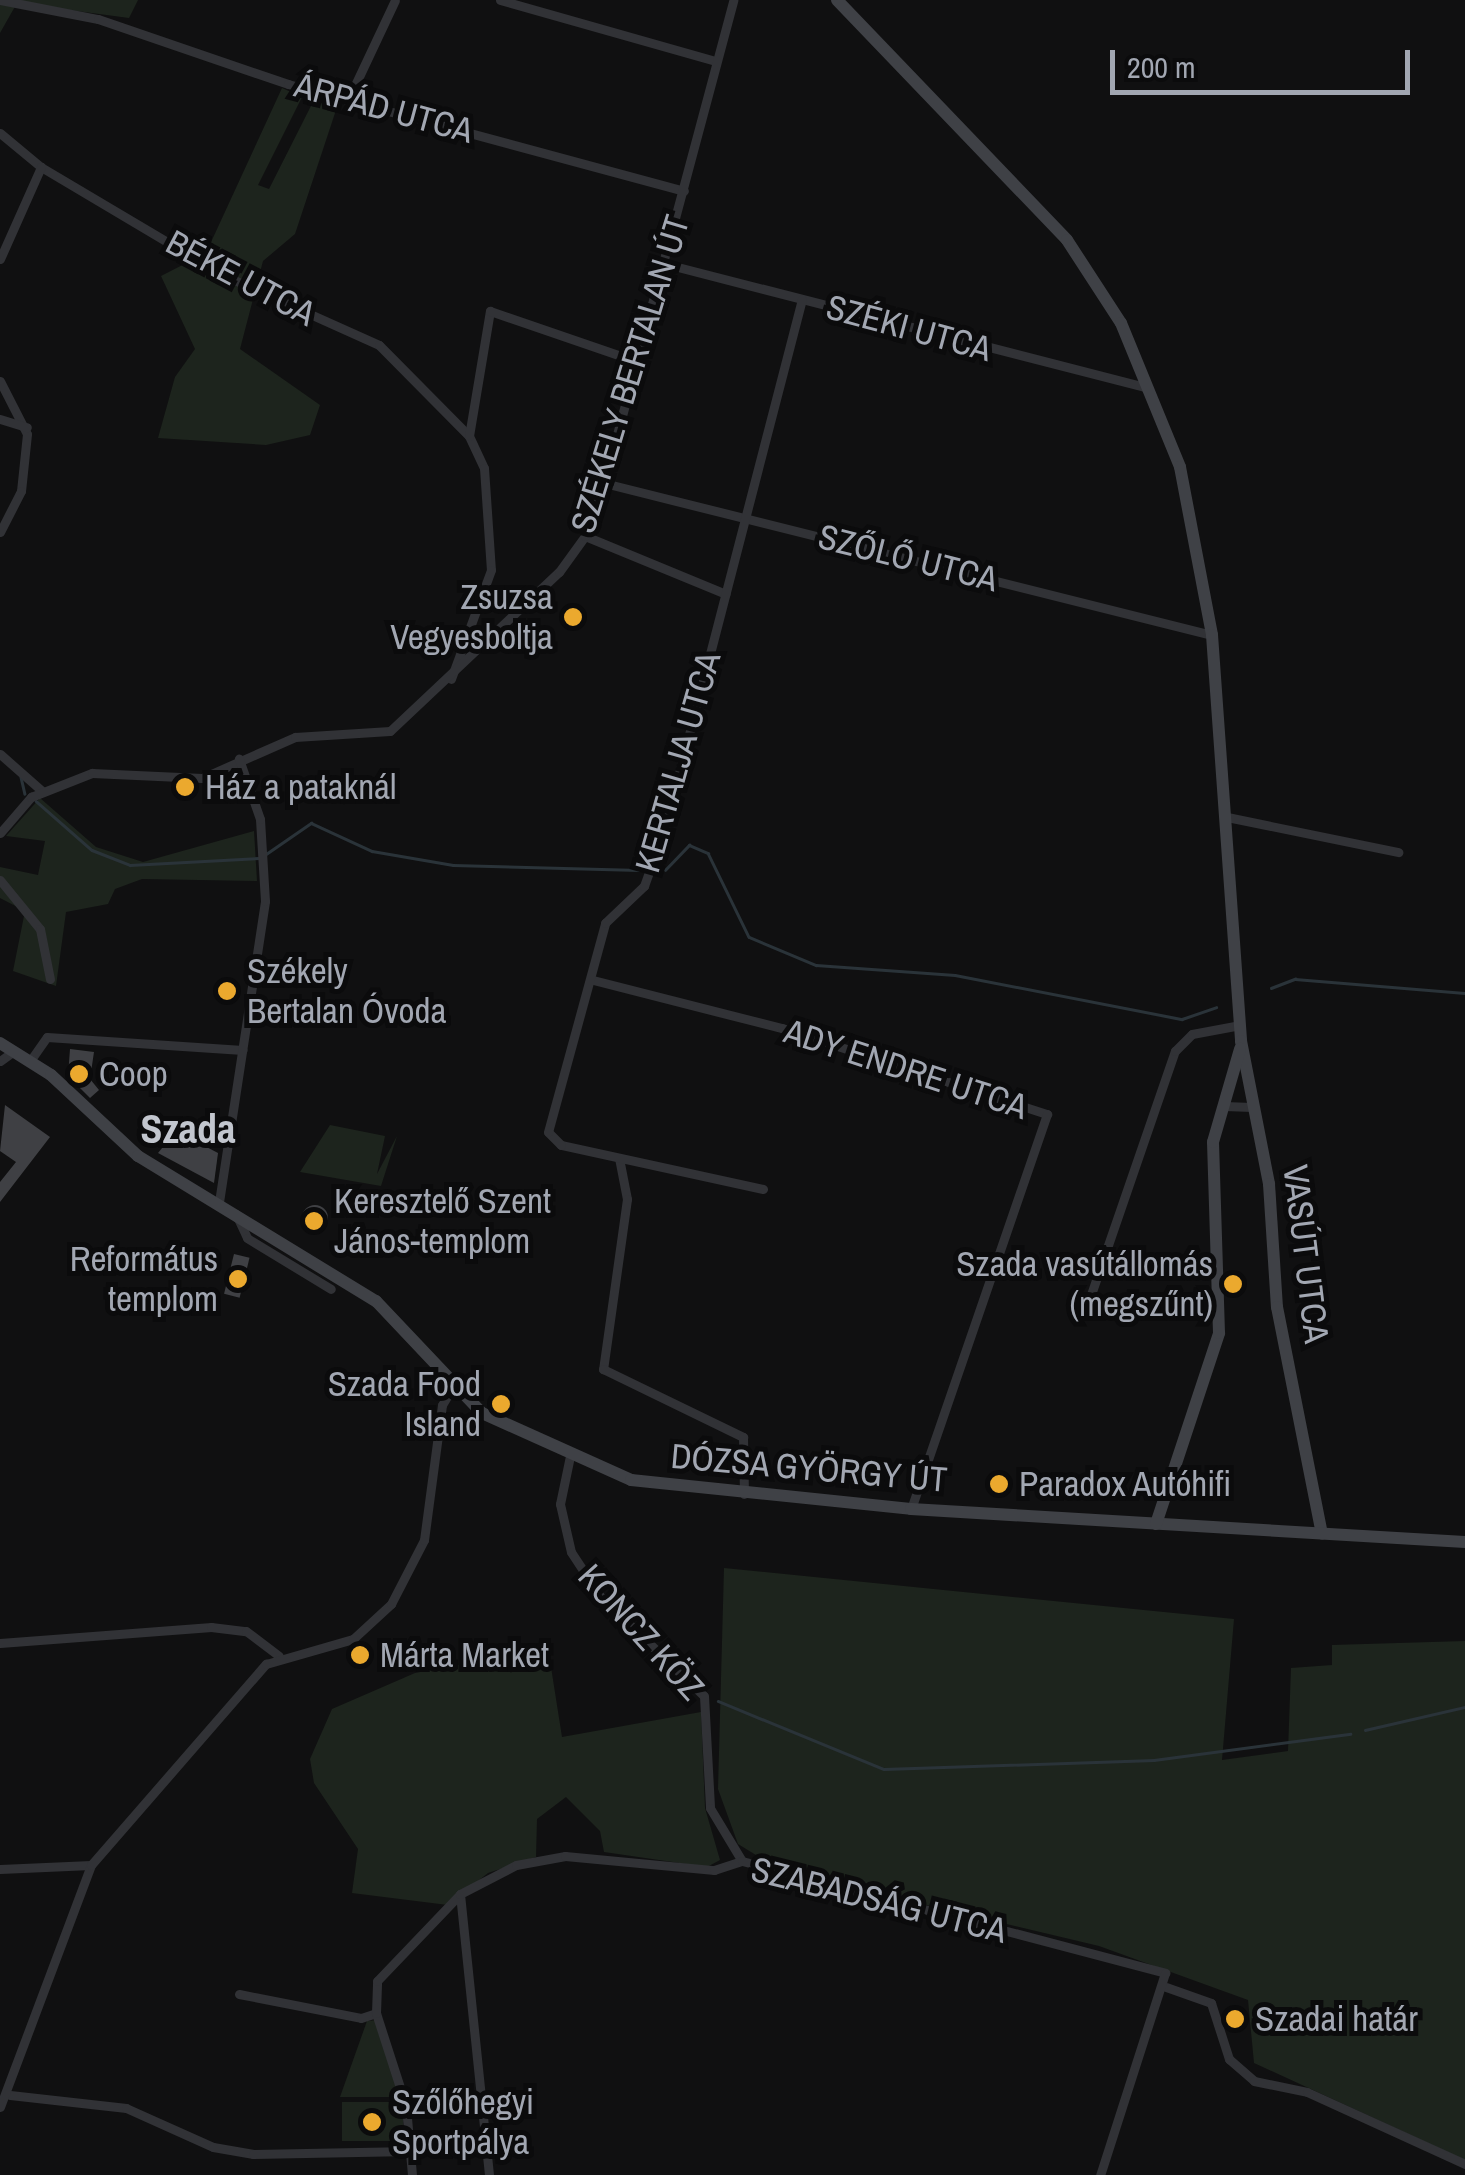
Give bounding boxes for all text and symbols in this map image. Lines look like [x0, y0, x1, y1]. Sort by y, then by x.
scale bar [1115, 30, 1415, 92]
text: 200 m [1127, 47, 1195, 87]
street label: ÁRPÁD UTCA [290, 64, 478, 152]
street label: SZÉKELY BERTALAN ÚT [562, 210, 698, 538]
street label: BÉKE UTCA [159, 221, 323, 335]
street label: SZÉKI UTCA [822, 286, 996, 370]
street label: SZŐLŐ UTCA [814, 515, 1002, 601]
place label: Zsuzsa Vegyesboltja [390, 576, 553, 658]
marker: Zsuzsa Vegyesboltja [562, 606, 584, 628]
street label: KERTALJA UTCA [626, 646, 730, 878]
place label: Ház a pataknál [205, 766, 396, 808]
marker: Ház a pataknál [174, 776, 196, 798]
place label: Székely Bertalan Óvoda [247, 950, 446, 1032]
marker: Székely Bertalan Óvoda [216, 980, 238, 1002]
street label: ADY ENDRE UTCA [779, 1010, 1033, 1128]
place label: Coop [99, 1053, 168, 1095]
marker: Coop [68, 1063, 90, 1085]
district label: Szada [141, 1105, 235, 1153]
street label: VASÚT UTCA [1274, 1162, 1338, 1346]
place label: Keresztelő Szent János-templom [334, 1180, 551, 1262]
marker: Keresztelő Szent János-templom [303, 1210, 325, 1232]
place label: Református templom [70, 1238, 218, 1320]
place label: Szada vasútállomás (megszűnt) [956, 1243, 1213, 1325]
marker: Református templom [227, 1268, 249, 1290]
marker: Szada vasútállomás (megszűnt) [1222, 1273, 1244, 1295]
place label: Szada Food Island [328, 1363, 481, 1445]
marker: Szada Food Island [490, 1393, 512, 1415]
street label: DÓZSA GYÖRGY ÚT [668, 1435, 950, 1501]
place label: Paradox Autóhifi [1019, 1463, 1233, 1505]
marker: Paradox Autóhifi [988, 1473, 1010, 1495]
street label: KONCZ KÖZ [569, 1556, 713, 1708]
place label: Márta Market [380, 1634, 549, 1676]
marker: Márta Market [349, 1644, 371, 1666]
street label: SZABADSÁG UTCA [747, 1848, 1011, 1952]
place label: Szadai határ [1255, 1998, 1418, 2040]
marker: Szadai határ [1224, 2008, 1246, 2030]
place label: Szőlőhegyi Sportpálya [392, 2081, 534, 2163]
marker: Szőlőhegyi Sportpálya [361, 2111, 383, 2133]

